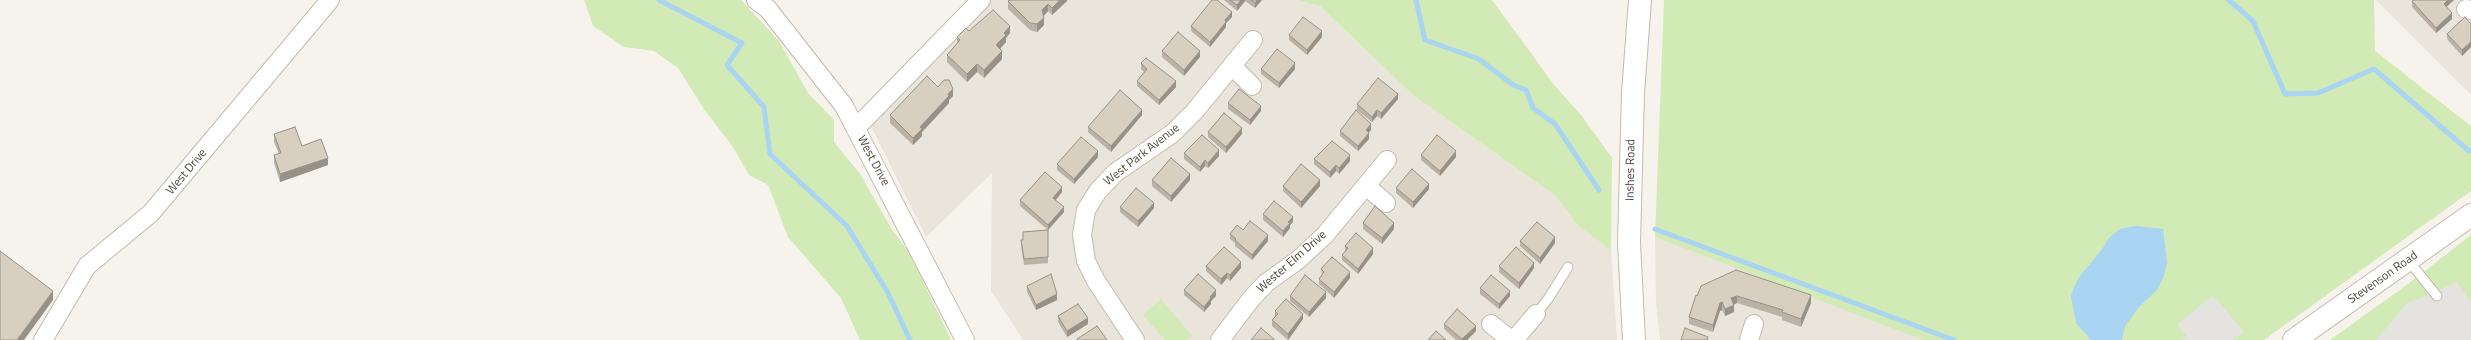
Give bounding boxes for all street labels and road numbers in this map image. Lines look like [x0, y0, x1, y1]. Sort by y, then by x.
street label: West Park Avenue [1101, 121, 1183, 189]
street label: West Drive [854, 133, 892, 189]
street label: Inshes Road [1623, 139, 1639, 201]
street label: West Drive [164, 146, 210, 198]
street label: Wester Elm Drive [1254, 228, 1330, 296]
street label: Stevenson Road [2345, 249, 2421, 307]

